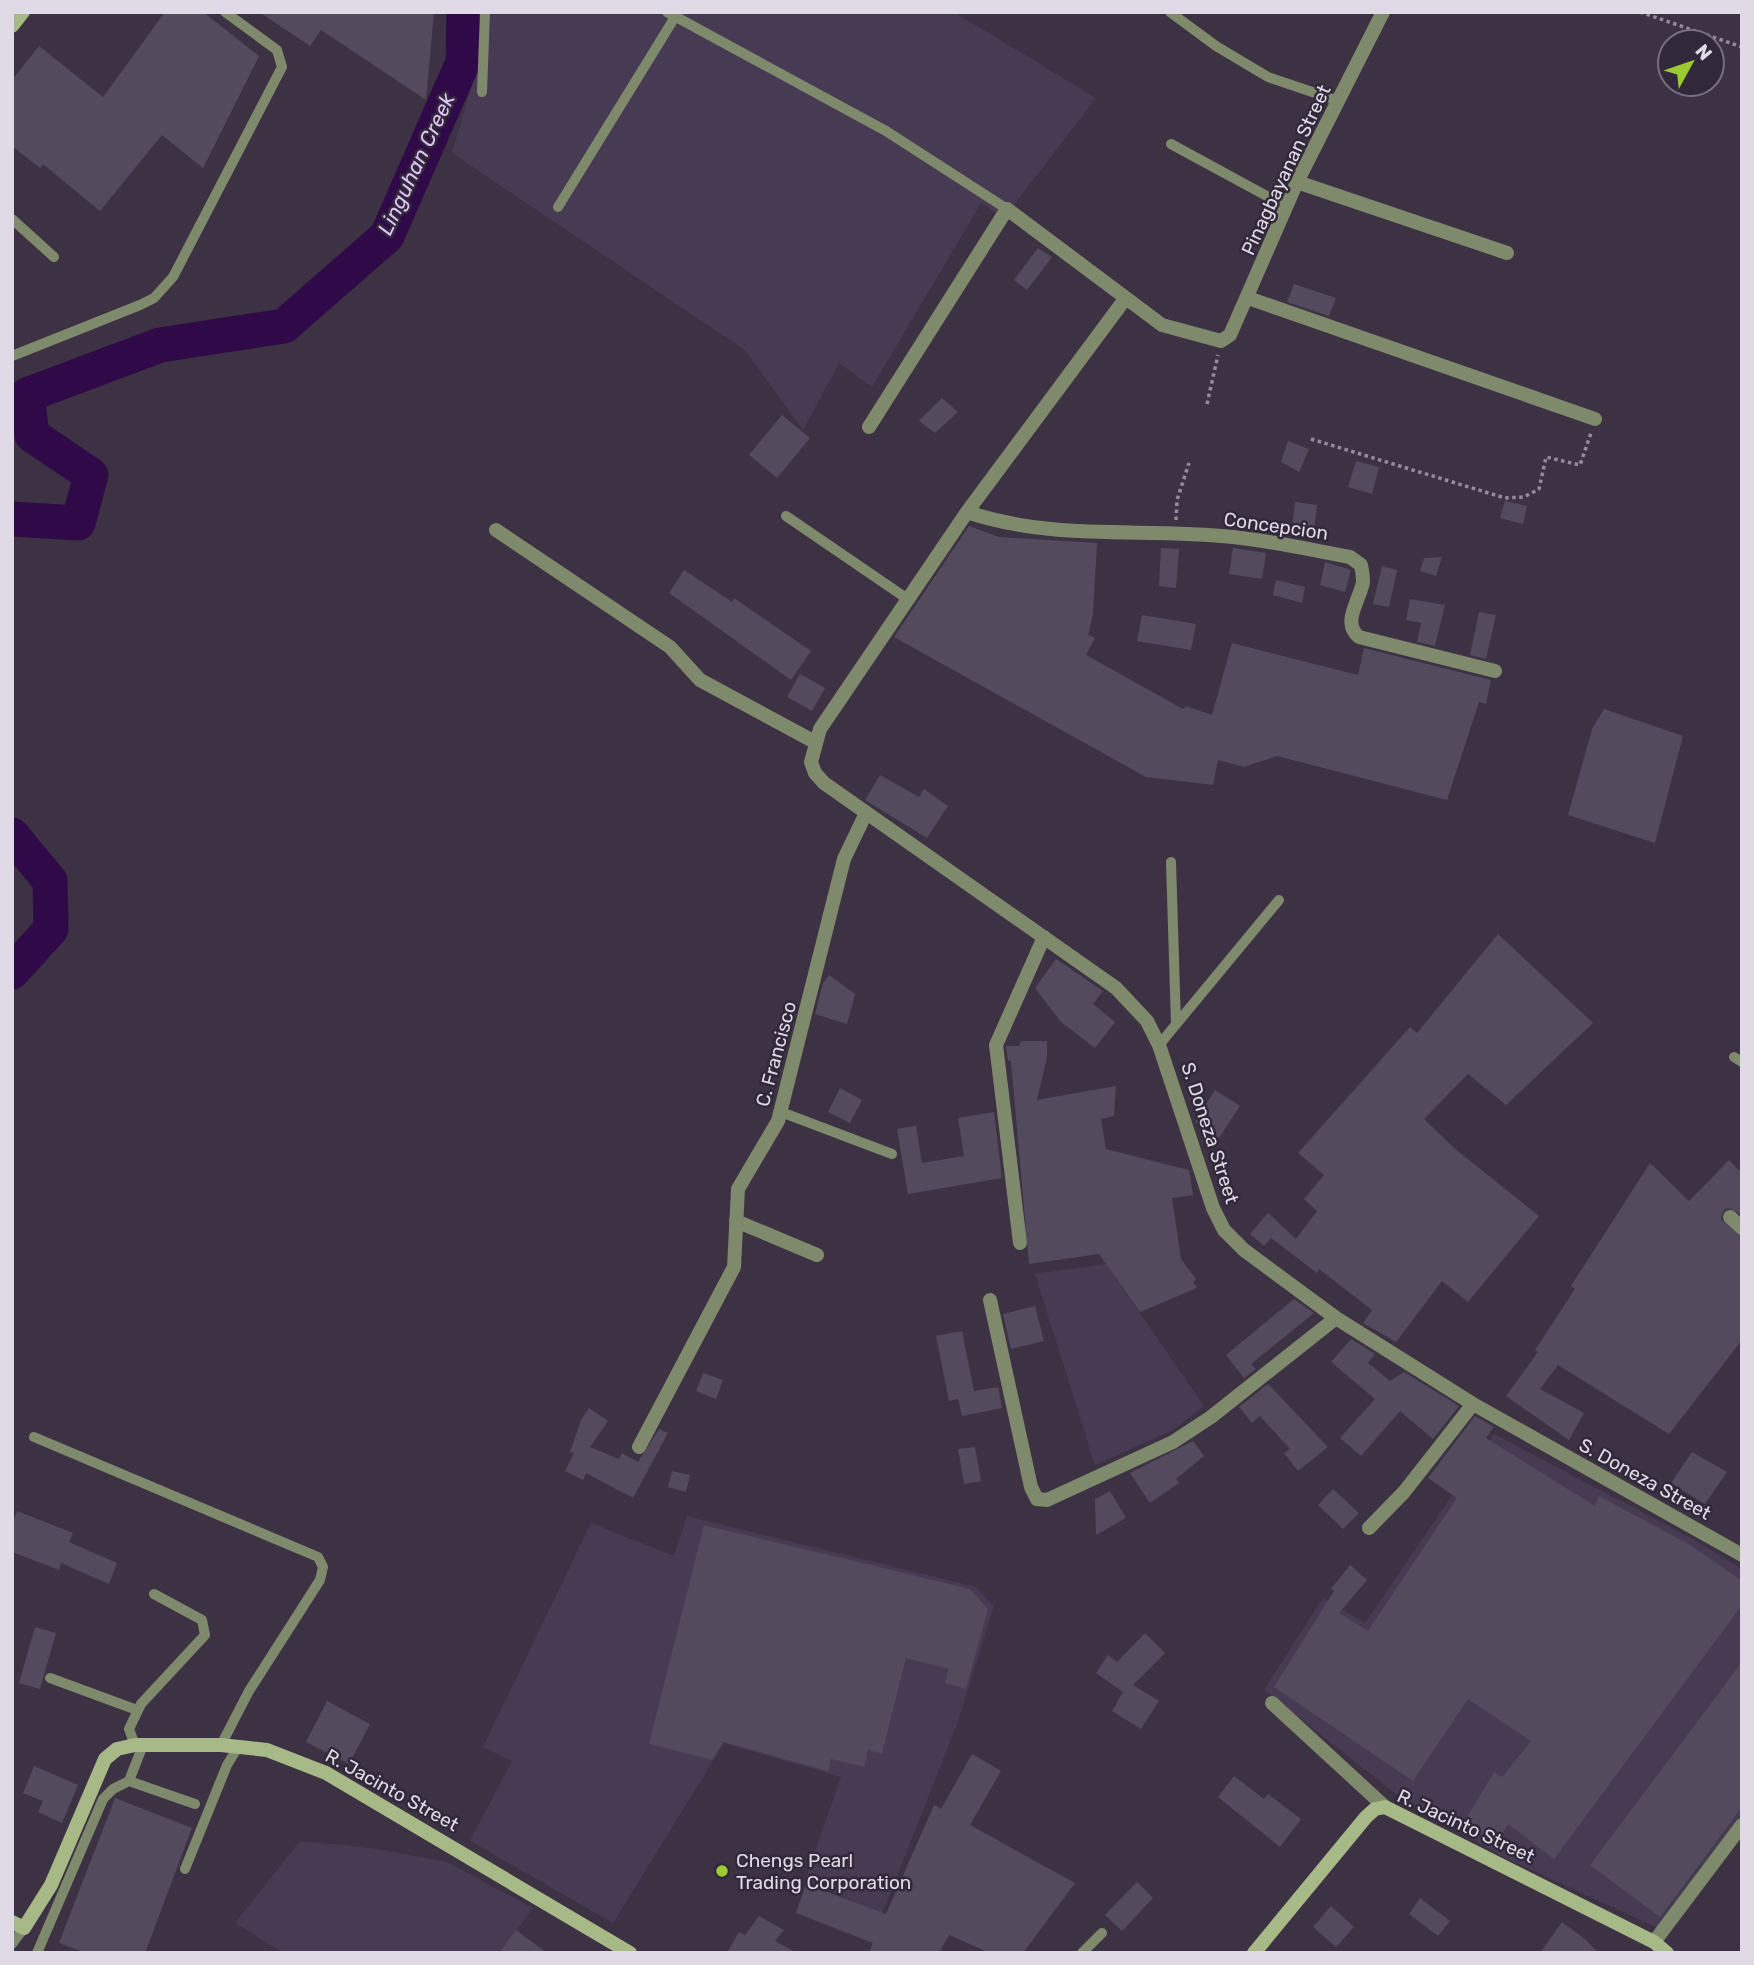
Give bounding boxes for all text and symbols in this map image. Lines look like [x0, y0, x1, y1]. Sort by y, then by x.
north arrow [1656, 28, 1726, 98]
text: N [1690, 40, 1717, 65]
street label: Pinagbayanan Street [1236, 81, 1336, 259]
water label: Linguhan Creek [372, 88, 460, 239]
street label: Concepcion [1222, 507, 1330, 545]
street label: C. Francisco [751, 999, 801, 1109]
street label: S. Doneza Street [1176, 1059, 1244, 1207]
street label: S. Doneza Street [1575, 1433, 1715, 1525]
street label: R. Jacinto Street [321, 1744, 463, 1836]
street label: R. Jacinto Street [1394, 1784, 1539, 1868]
place label: Chengs Pearl Trading Corporation [736, 1849, 911, 1894]
marker: Chengs Pearl Trading Corporation [714, 1863, 730, 1879]

